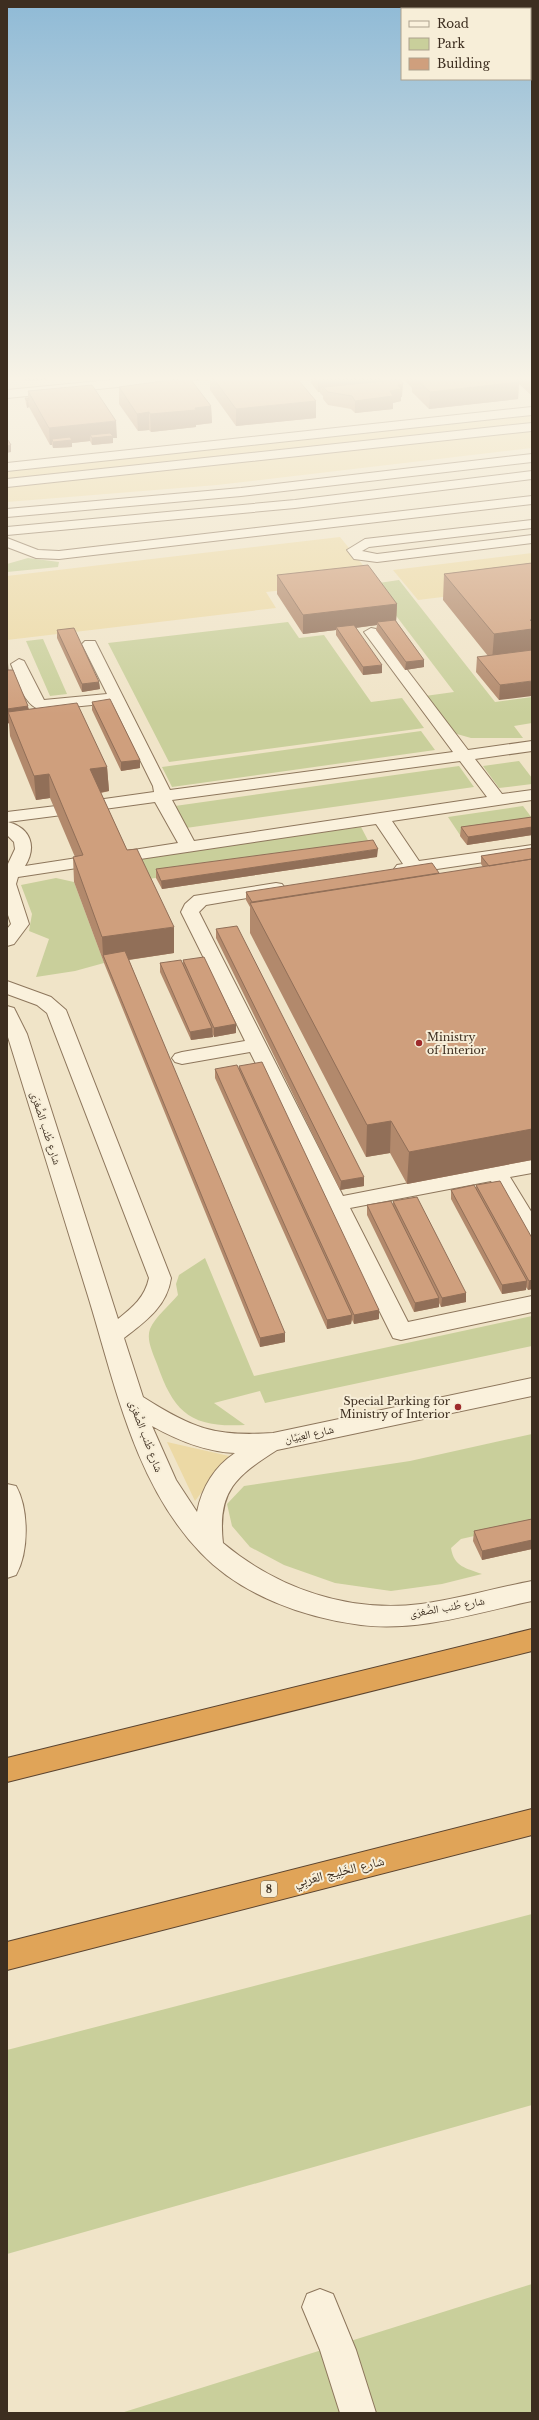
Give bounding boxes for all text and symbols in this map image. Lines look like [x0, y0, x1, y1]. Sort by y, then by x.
legend [401, 8, 531, 80]
text: Road [437, 16, 469, 31]
text: Park [437, 36, 465, 51]
text: Building [437, 56, 491, 71]
place label: Ministry of Interior [427, 1030, 487, 1057]
marker: Ministry of Interior [414, 1038, 424, 1048]
street label: شارع طُنب الصُّغرَى [28, 1090, 64, 1166]
place label: Special Parking for Ministry of Interior [340, 1394, 451, 1421]
street label: شارع طُنب الصُّغرَى [126, 1398, 166, 1474]
marker: Special Parking for Ministry of Interior [453, 1402, 463, 1412]
street label: شارع العِبَيَّان [283, 1422, 335, 1446]
street label: شارع طُنب الصُّغرَى [408, 1594, 486, 1620]
street label: شارع الخَلِيج العَربِي [292, 1852, 386, 1893]
road number: 8 [261, 1881, 277, 1897]

